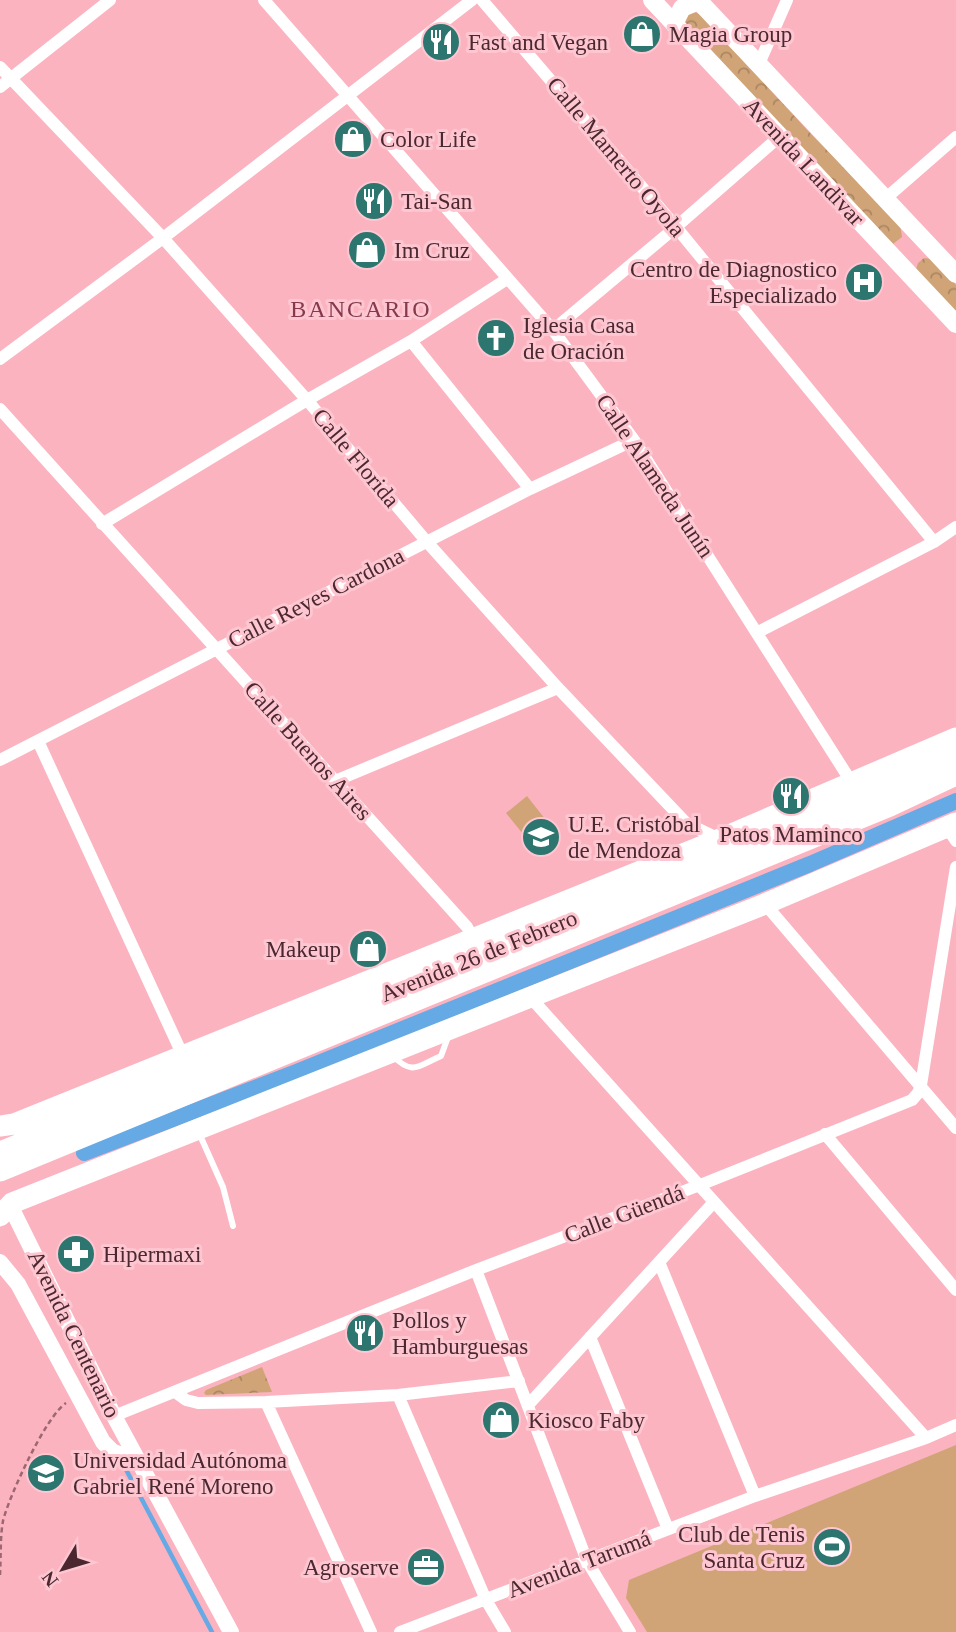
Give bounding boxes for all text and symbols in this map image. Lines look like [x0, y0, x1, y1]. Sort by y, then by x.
shop icon: Magia Group [621, 13, 663, 55]
restaurant icon: Fast and Vegan [420, 21, 462, 63]
place label: Magia Group [669, 22, 792, 47]
place label: Fast and Vegan [468, 30, 609, 55]
street label: Calle Mamerto Oyola [542, 72, 690, 242]
street label: Avenida Landivar [739, 93, 870, 231]
shop icon: Color Life [332, 118, 374, 160]
place label: Color Life [380, 127, 476, 152]
restaurant icon: Tai-San [353, 180, 395, 222]
place label: Tai-San [401, 189, 473, 214]
shop icon: Im Cruz [346, 229, 388, 271]
place label: Im Cruz [394, 238, 470, 263]
place label: Centro de Diagnostico Especializado [630, 257, 837, 308]
hospital icon: Centro de Diagnostico Especializado [843, 261, 885, 303]
district label: BANCARIO [290, 296, 432, 322]
place label: Iglesia Casa de Oración [523, 313, 635, 364]
church icon: Iglesia Casa de Oración [475, 317, 517, 359]
street label: Calle Alameda Junín [591, 390, 719, 563]
street label: Calle Florida [308, 404, 404, 512]
street label: Calle Reyes Cardona [224, 543, 408, 653]
street label: Calle Buenos Aires [239, 677, 377, 825]
restaurant icon: Patos Maminco [770, 775, 812, 817]
place label: U.E. Cristóbal de Mendoza [568, 812, 700, 863]
school or university icon: U.E. Cristóbal de Mendoza [520, 816, 562, 858]
place label: Patos Maminco [719, 822, 863, 847]
street label: Avenida 26 de Febrero [377, 905, 581, 1007]
shop icon: Makeup [347, 928, 389, 970]
place label: Makeup [266, 937, 341, 962]
street label: Calle Güendá [561, 1180, 687, 1248]
pharmacy icon: Hipermaxi [55, 1233, 97, 1275]
place label: Hipermaxi [103, 1242, 201, 1267]
street label: Avenida Centenario [23, 1246, 125, 1422]
place label: Pollos y Hamburguesas [392, 1308, 528, 1359]
restaurant icon: Pollos y Hamburguesas [344, 1312, 386, 1354]
shop icon: Kiosco Faby [480, 1399, 522, 1441]
place label: Kiosco Faby [528, 1408, 645, 1433]
place label: Universidad Autónoma Gabriel René Moreno [73, 1448, 287, 1499]
school or university icon: Universidad Autónoma Gabriel René Moreno [25, 1452, 67, 1494]
place label: Club de Tenis Santa Cruz [678, 1522, 805, 1573]
street label: Avenida Tarumá [504, 1525, 654, 1603]
sports icon: Club de Tenis Santa Cruz [811, 1526, 853, 1568]
north arrow [28, 1534, 98, 1604]
office icon: Agroserve [405, 1546, 447, 1588]
place label: Agroserve [303, 1555, 399, 1580]
text: N [37, 1567, 62, 1591]

